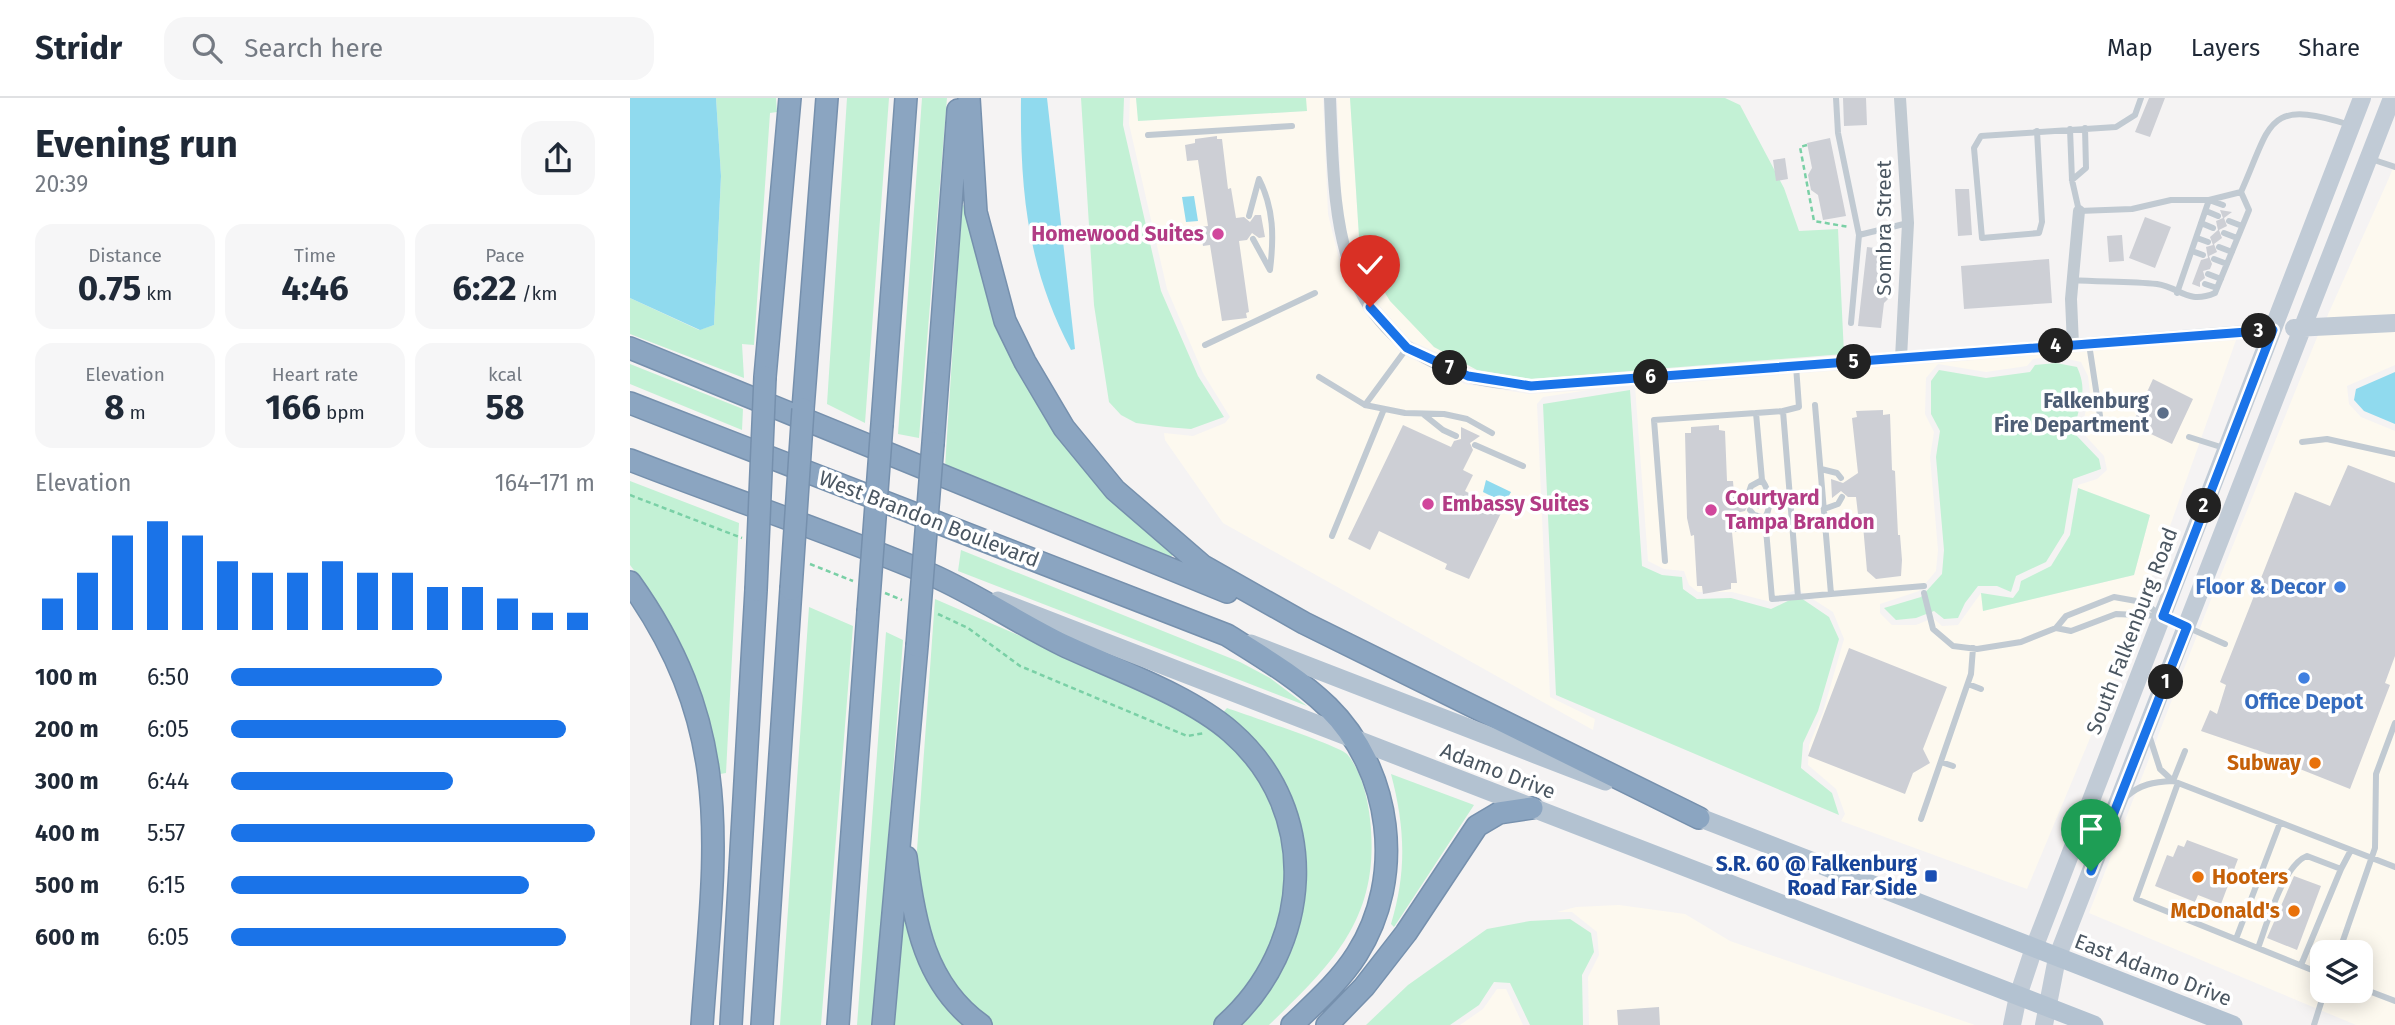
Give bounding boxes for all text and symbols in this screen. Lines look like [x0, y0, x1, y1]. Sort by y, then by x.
search box [164, 17, 654, 80]
text: Stridr [35, 28, 122, 68]
icon: search [188, 29, 226, 67]
text: Search here [244, 33, 383, 64]
text: Map [2107, 34, 2153, 62]
text: Layers [2191, 34, 2260, 62]
text: Share [2298, 34, 2360, 62]
text: Evening run [35, 121, 238, 167]
button: share [521, 121, 595, 195]
street label: Sombra Street [1871, 160, 1897, 296]
text: 20:39 [35, 170, 88, 198]
place label: Homewood Suites [1031, 221, 1204, 247]
marker: Homewood Suites [1210, 226, 1226, 242]
pin [1340, 235, 1400, 307]
text: Distance [88, 244, 162, 267]
text: Time [294, 244, 336, 267]
text: Pace [485, 244, 525, 267]
icon: check [1351, 246, 1389, 284]
text: 0.75 [78, 267, 141, 309]
text: 4:46 [281, 267, 349, 309]
text: 6:22 [452, 267, 517, 309]
text: km [141, 282, 172, 305]
text: /km [517, 282, 558, 305]
pin: 3 [2242, 314, 2276, 348]
text: 3 [2254, 319, 2263, 342]
pin: 4 [2038, 328, 2074, 364]
text: 4 [2050, 334, 2061, 357]
pin: 5 [1836, 344, 1872, 380]
pin: 7 [1432, 350, 1468, 386]
text: 5 [1848, 350, 1859, 373]
text: 7 [1445, 356, 1454, 379]
pin: 6 [1634, 360, 1668, 394]
text: Elevation [85, 363, 165, 386]
text: Heart rate [272, 363, 358, 386]
text: kcal [488, 363, 522, 386]
text: 6 [1645, 365, 1656, 388]
text: 8 [104, 386, 125, 428]
text: 166 [265, 386, 321, 428]
text: 58 [485, 386, 525, 428]
place label: Falkenburg Fire Department [1994, 388, 2150, 438]
text: m [125, 401, 146, 424]
text: bpm [321, 401, 365, 424]
marker: Falkenburg Fire Department [2155, 405, 2171, 421]
street label: West Brandon Boulevard [815, 465, 1043, 573]
text: Elevation [35, 469, 131, 497]
text: 164–171 m [495, 469, 595, 497]
place label: Courtyard Tampa Brandon [1725, 485, 1875, 535]
pin: 2 [2186, 488, 2222, 524]
place label: Embassy Suites [1442, 491, 1589, 517]
text: 2 [2199, 494, 2208, 517]
marker: Embassy Suites [1420, 496, 1436, 512]
marker: Courtyard Tampa Brandon [1703, 502, 1719, 518]
street label: South Falkenburg Road [2081, 524, 2183, 738]
place label: Floor & Decor [2195, 574, 2327, 600]
marker: Floor & Decor [2332, 579, 2348, 595]
text: 100 m [35, 663, 97, 691]
text: 6:50 [147, 663, 189, 691]
pin: 1 [2148, 664, 2184, 700]
text: 1 [2161, 670, 2170, 693]
marker: Office Depot [2296, 670, 2312, 686]
place label: Office Depot [2245, 689, 2364, 715]
text: 200 m [35, 715, 99, 743]
text: 6:05 [147, 715, 189, 743]
street label: Adamo Drive [1437, 737, 1559, 805]
place label: Subway [2227, 750, 2301, 776]
marker: Subway [2307, 755, 2323, 771]
text: 300 m [35, 767, 99, 795]
text: 6:44 [147, 767, 189, 795]
pin [2061, 799, 2121, 871]
icon: arrive [2072, 810, 2110, 848]
text: 400 m [35, 819, 100, 847]
text: 5:57 [147, 819, 185, 847]
place label: S.R. 60 @ Falkenburg Road Far Side [1716, 851, 1917, 901]
place label: Hooters [2212, 864, 2288, 890]
marker: S.R. 60 @ Falkenburg Road Far Side [1923, 868, 1939, 884]
marker: Hooters [2190, 869, 2206, 885]
text: 500 m [35, 871, 99, 899]
text: 6:15 [147, 871, 185, 899]
place label: McDonald's [2170, 898, 2280, 924]
marker: McDonald's [2286, 903, 2302, 919]
text: 600 m [35, 923, 100, 951]
text: 6:05 [147, 923, 189, 951]
street label: East Adamo Drive [2071, 928, 2235, 1012]
map controls [2310, 940, 2373, 1003]
button: layers [2310, 940, 2373, 1003]

